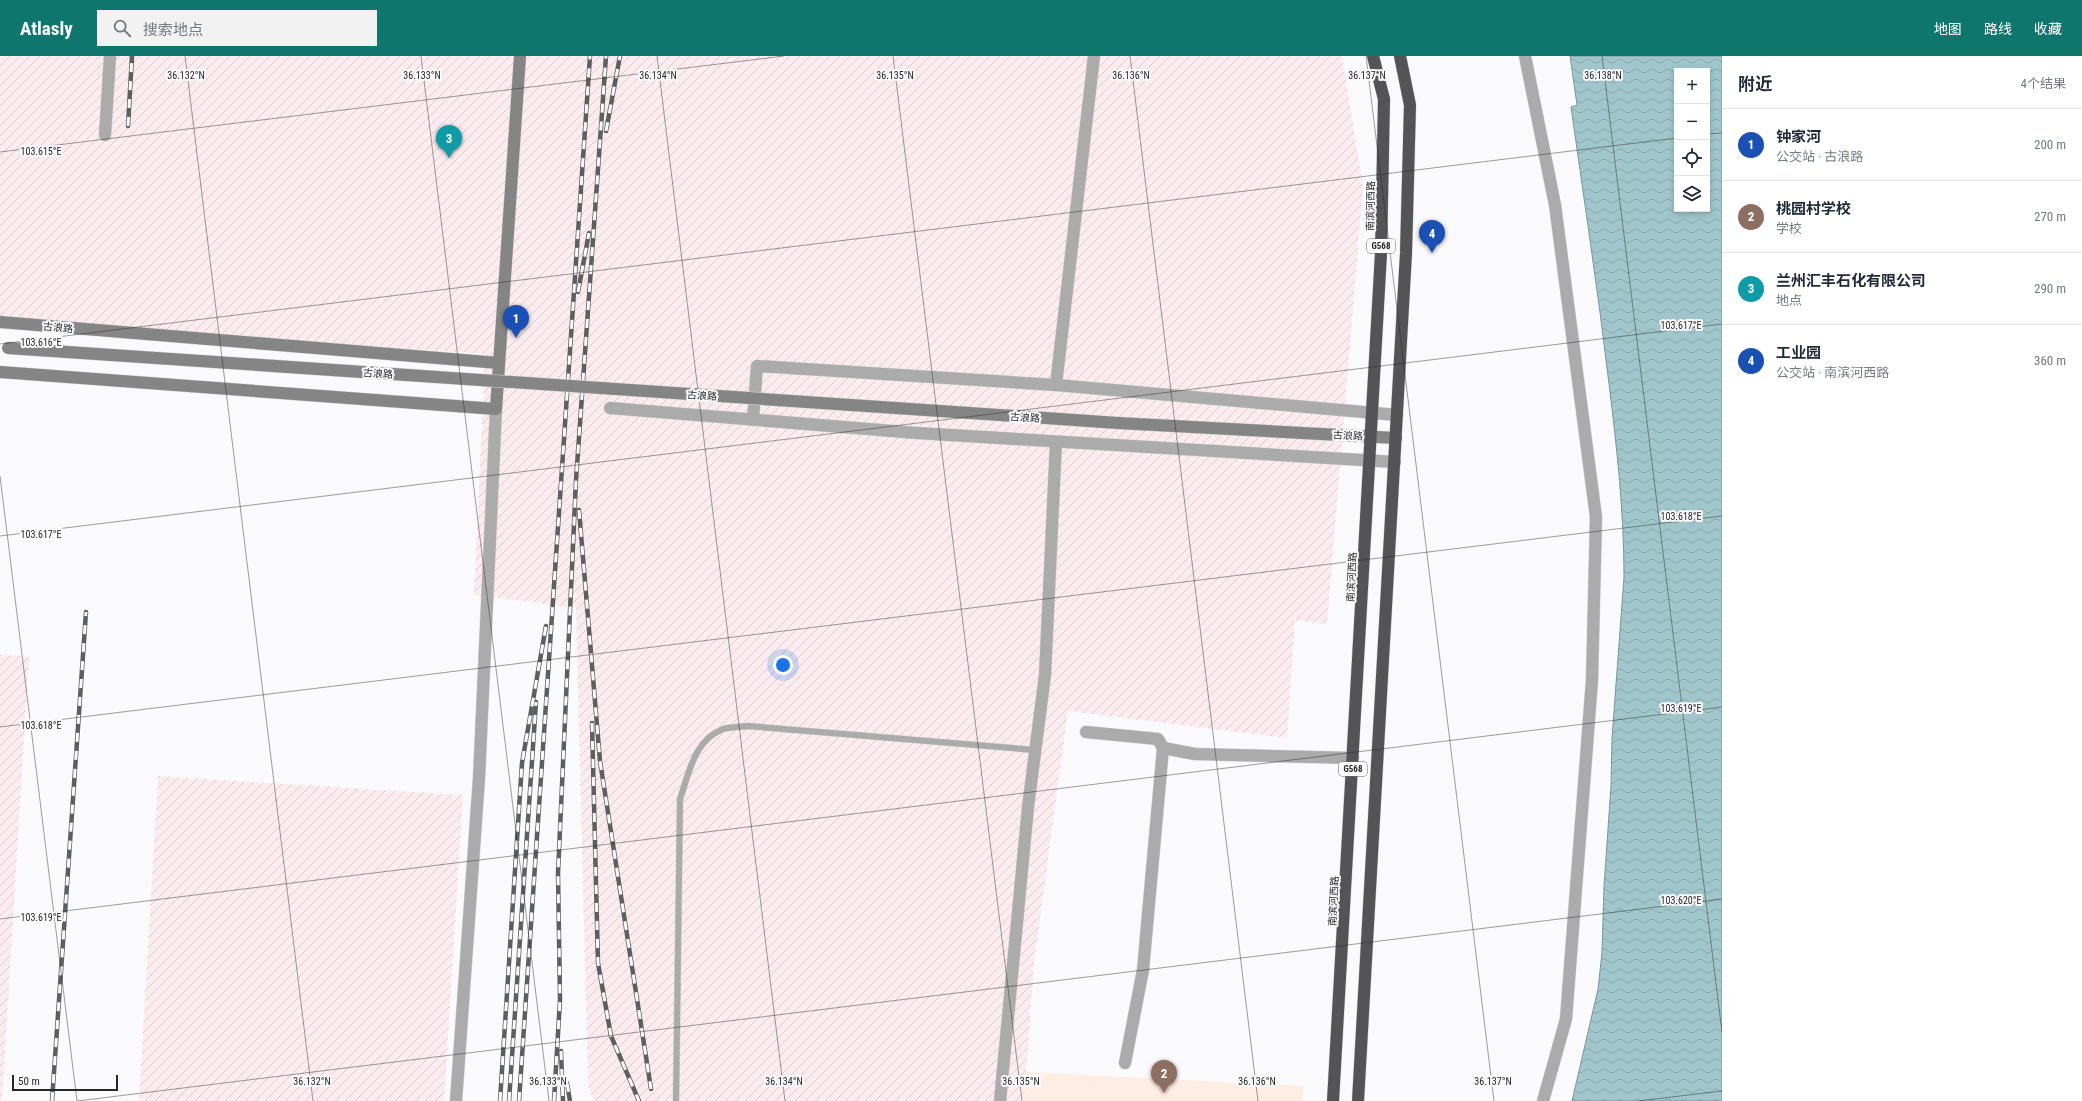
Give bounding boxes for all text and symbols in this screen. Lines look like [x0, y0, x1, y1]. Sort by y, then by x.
search box [97, 10, 377, 46]
text: Atlasly [20, 17, 73, 40]
icon: search [111, 17, 133, 39]
text: 搜索地点 [143, 21, 203, 39]
text: 地图 [1934, 21, 1962, 37]
text: 路线 [1984, 21, 2012, 37]
text: 收藏 [2034, 21, 2062, 37]
map controls [1674, 68, 1710, 212]
button: + [1674, 68, 1710, 104]
text: 36.132°N [167, 70, 205, 81]
text: 36.133°N [403, 70, 441, 81]
text: 36.134°N [639, 70, 677, 81]
text: 36.135°N [876, 70, 914, 81]
text: 36.136°N [1112, 70, 1150, 81]
text: 36.137°N [1348, 70, 1386, 81]
text: 36.138°N [1584, 70, 1622, 81]
text: 附近 [1738, 74, 1772, 94]
text: 4个结果 [2021, 76, 2066, 91]
button: − [1674, 104, 1710, 140]
pin: 3 [436, 125, 462, 158]
text: 钟家河 [1776, 128, 1821, 146]
text: 1 [1748, 137, 1754, 152]
text: 200 m [2034, 137, 2066, 152]
button: locate [1674, 140, 1710, 176]
text: 103.615°E [21, 146, 62, 157]
text: 公交站 · 古浪路 [1776, 149, 1863, 164]
button: layers [1674, 176, 1710, 212]
street label: 南滨河西路 [1365, 181, 1376, 231]
text: 桃园村学校 [1776, 200, 1851, 218]
text: 2 [1748, 209, 1754, 224]
text: 270 m [2034, 209, 2066, 224]
pin: 4 [1419, 220, 1445, 253]
text: 学校 [1776, 221, 1802, 236]
road number: G568 [1367, 239, 1395, 253]
text: 兰州汇丰石化有限公司 [1776, 272, 1926, 290]
text: 3 [1748, 281, 1754, 296]
text: 290 m [2034, 281, 2066, 296]
text: 地点 [1776, 293, 1802, 308]
pin: 1 [503, 305, 529, 338]
text: 103.617°E [1661, 320, 1702, 331]
street label: 古浪路 [43, 321, 73, 334]
text: 103.616°E [21, 337, 62, 348]
text: 工业园 [1776, 344, 1821, 362]
text: 4 [1748, 353, 1754, 368]
text: 360 m [2034, 353, 2066, 368]
text: 公交站 · 南滨河西路 [1776, 365, 1889, 380]
street label: 古浪路 [363, 367, 393, 380]
street label: 古浪路 [687, 389, 717, 402]
street label: 古浪路 [1010, 411, 1040, 424]
street label: 古浪路 [1333, 429, 1363, 442]
text: 103.618°E [1661, 511, 1702, 522]
text: 103.617°E [21, 529, 62, 540]
street label: 南滨河西路 [1345, 552, 1358, 602]
your location [773, 655, 793, 675]
text: 103.619°E [1661, 703, 1702, 714]
text: 103.618°E [21, 720, 62, 731]
road number: G568 [1339, 762, 1367, 776]
street label: 南滨河西路 [1327, 876, 1340, 926]
text: 103.620°E [1661, 895, 1702, 906]
text: 103.619°E [21, 912, 62, 923]
pin: 2 [1151, 1060, 1177, 1093]
scale bar [12, 1073, 118, 1092]
text: 50 m [18, 1075, 40, 1088]
text: 36.132°N [293, 1076, 331, 1087]
text: 36.133°N [529, 1076, 567, 1087]
text: 36.134°N [765, 1076, 803, 1087]
text: 36.135°N [1002, 1076, 1040, 1087]
text: 36.136°N [1238, 1076, 1276, 1087]
text: 36.137°N [1474, 1076, 1512, 1087]

